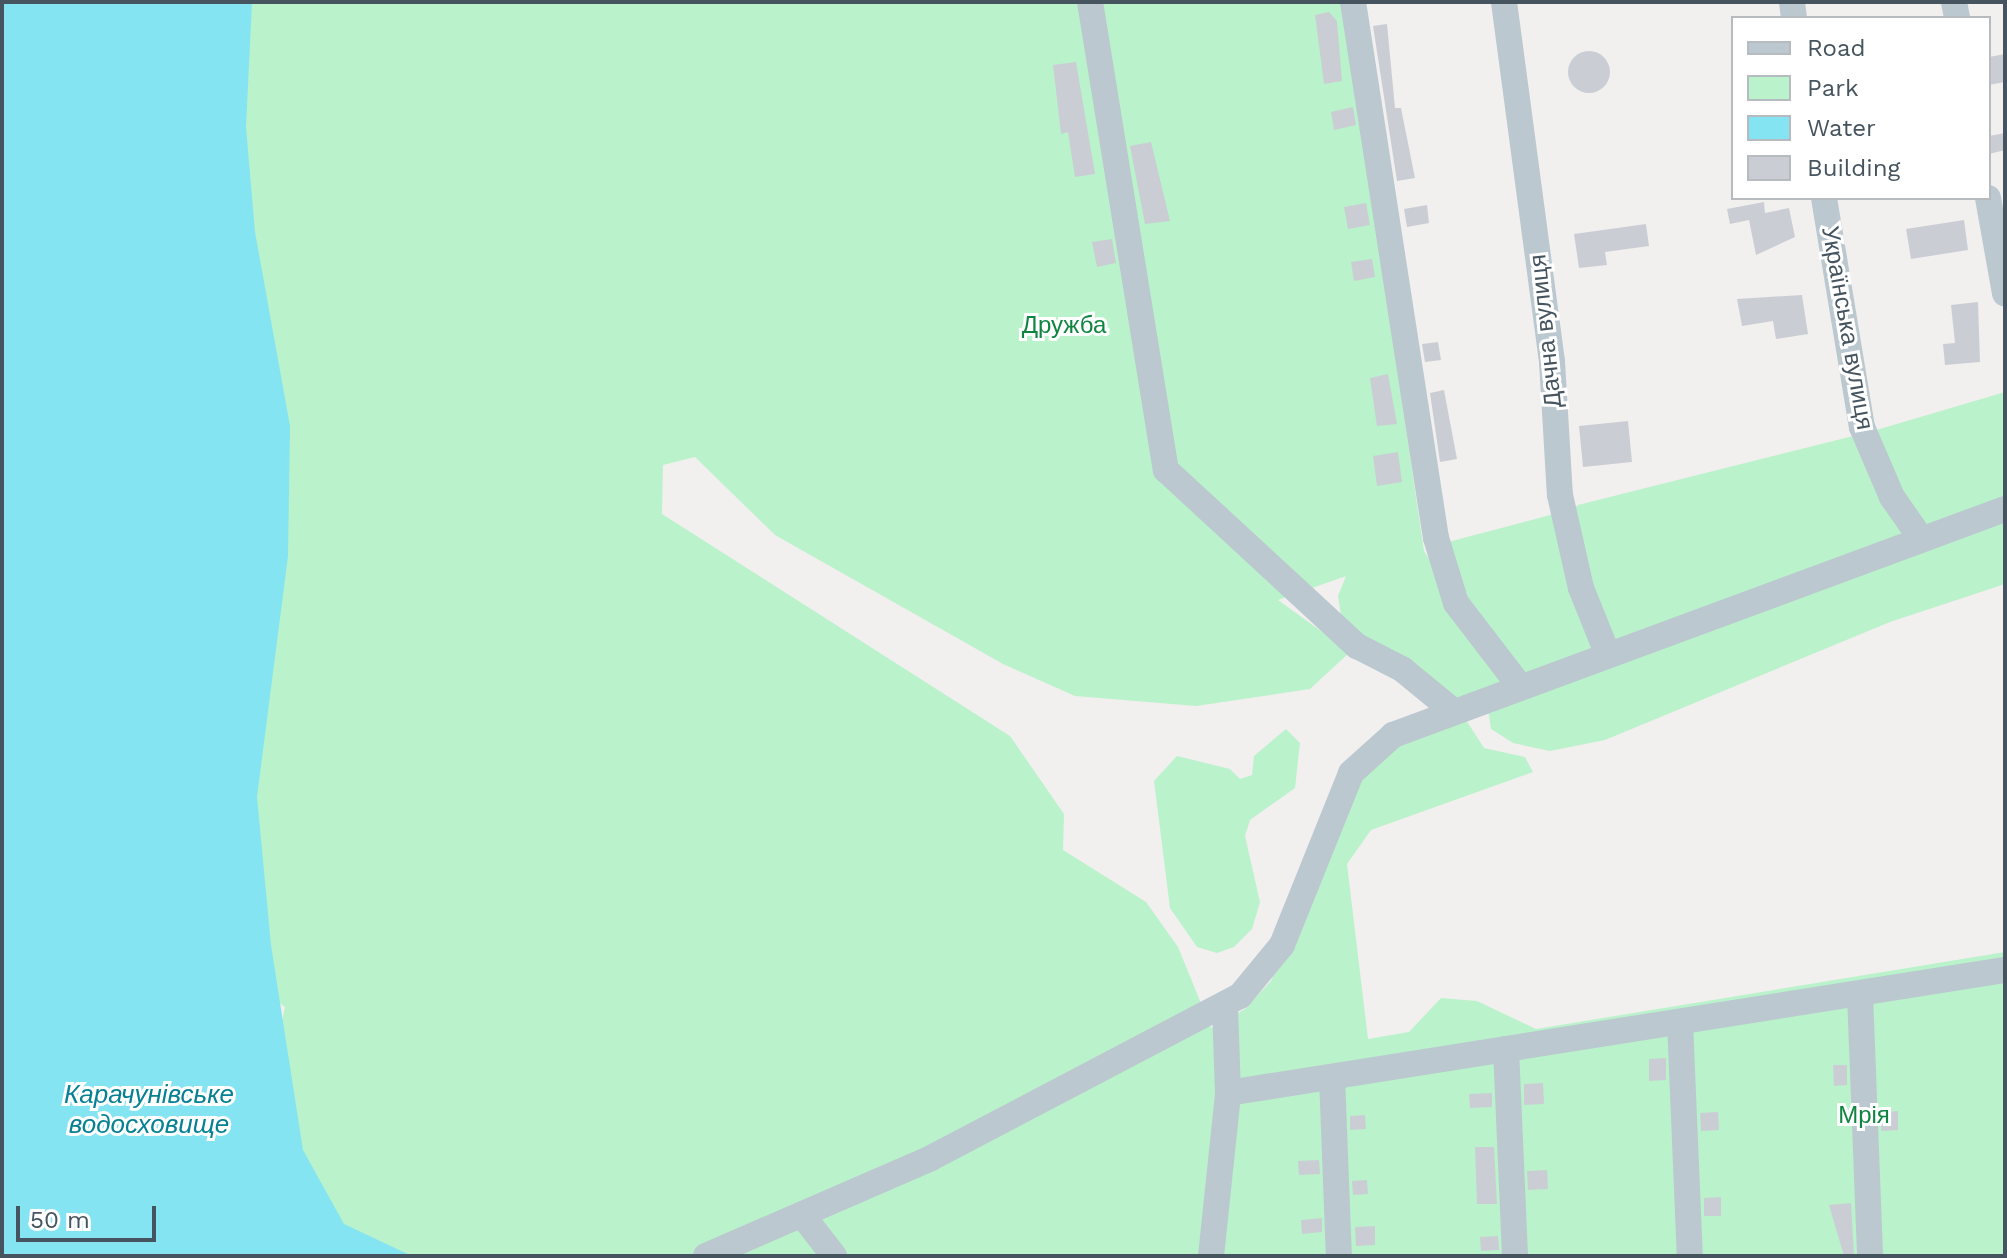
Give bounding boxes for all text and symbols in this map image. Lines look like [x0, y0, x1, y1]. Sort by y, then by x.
legend [1731, 16, 1991, 200]
text: Road [1807, 34, 1866, 62]
text: Park [1807, 74, 1859, 102]
text: Water [1807, 114, 1876, 142]
text: Building [1807, 154, 1900, 182]
street label: Українська вулиця [1815, 224, 1879, 432]
street label: Дачна вулиця [1524, 253, 1568, 409]
park label: Дружба [1022, 312, 1106, 340]
water label: Карачунівське водосховище [64, 1079, 234, 1140]
park label: Мрія [1838, 1102, 1890, 1130]
scale bar [20, 1190, 160, 1240]
text: 50 m [30, 1206, 90, 1234]

